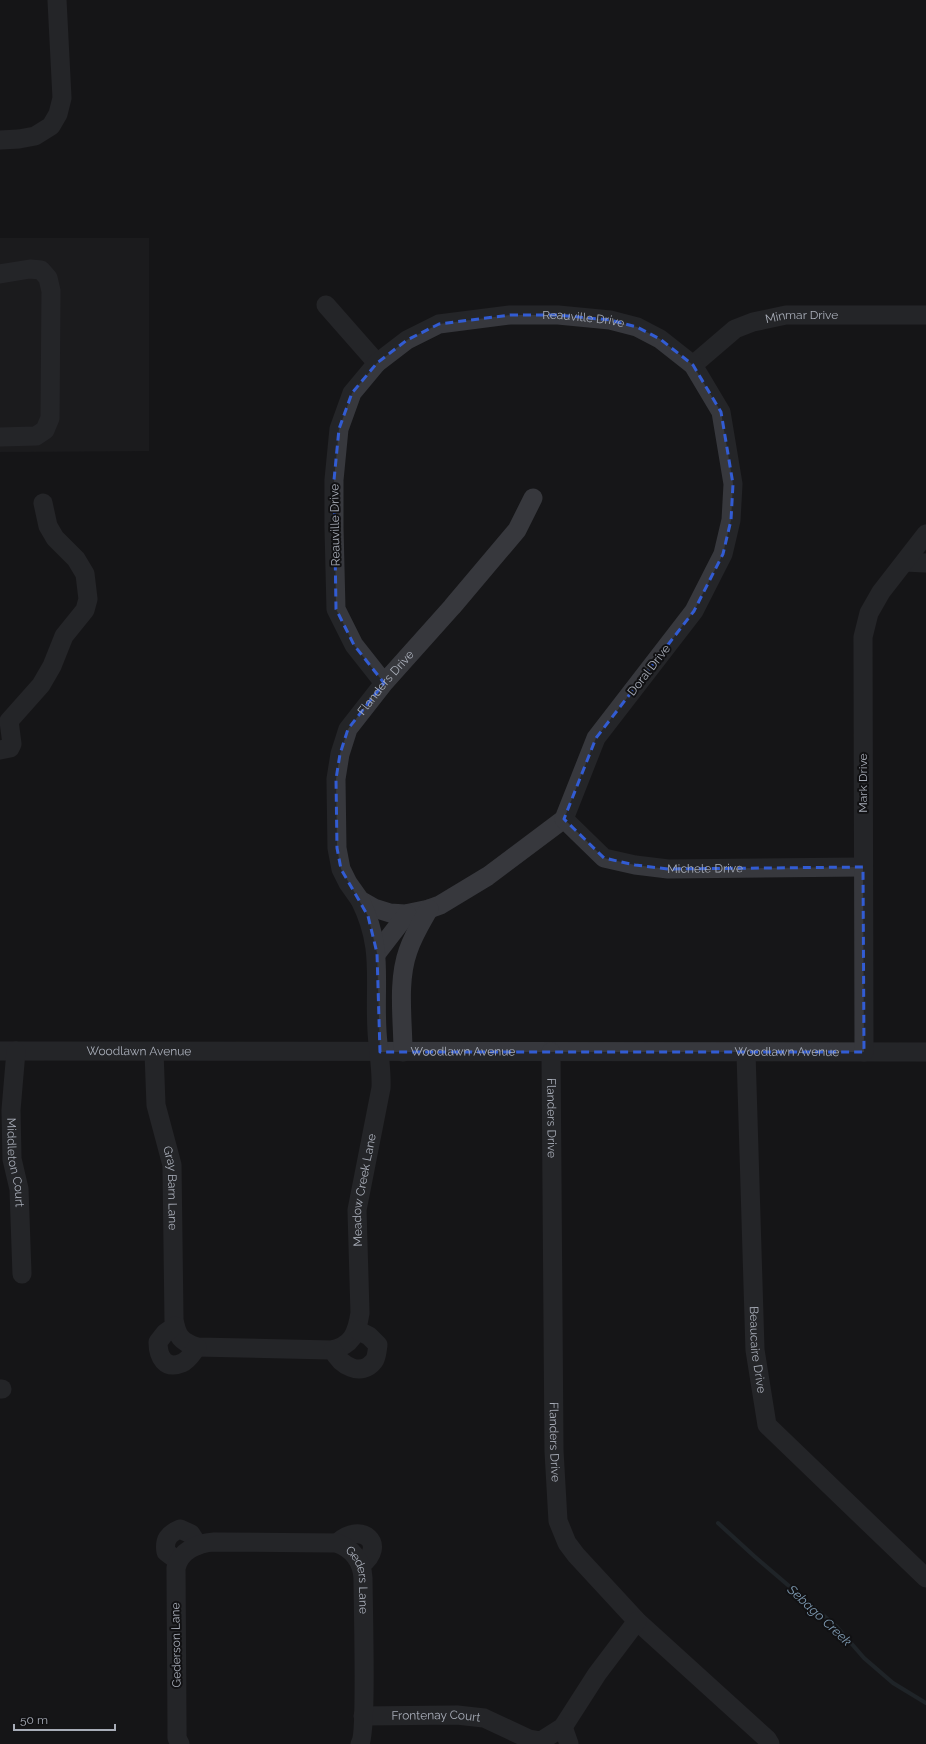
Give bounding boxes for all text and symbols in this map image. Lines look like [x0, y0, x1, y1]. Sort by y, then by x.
street label: Reauville Drive [542, 308, 626, 330]
street label: Minmar Drive [764, 308, 838, 326]
street label: Reauville Drive [327, 484, 343, 566]
street label: Doral Drive [625, 642, 673, 698]
street label: Flanders Drive [355, 647, 417, 718]
street label: Mark Drive [856, 753, 870, 813]
street label: Michele Drive [667, 861, 743, 876]
street label: Woodlawn Avenue [87, 1044, 191, 1058]
street label: Woodlawn Avenue [411, 1044, 515, 1059]
street label: Woodlawn Avenue [735, 1045, 839, 1059]
street label: Flanders Drive [544, 1078, 559, 1158]
street label: Middleton Court [4, 1118, 27, 1207]
street label: Meadow Creek Lane [350, 1132, 379, 1247]
street label: Gray Barn Lane [160, 1144, 180, 1230]
street label: Beaucaire Drive [747, 1306, 769, 1394]
street label: Flanders Drive [547, 1402, 563, 1482]
street label: Geders Lane [343, 1543, 371, 1614]
water label: Sebago Creek [784, 1581, 855, 1649]
street label: Gederson Lane [168, 1602, 184, 1688]
scale bar [14, 1706, 115, 1732]
street label: Frontenay Court [391, 1708, 481, 1725]
text: 50 m [20, 1713, 48, 1727]

